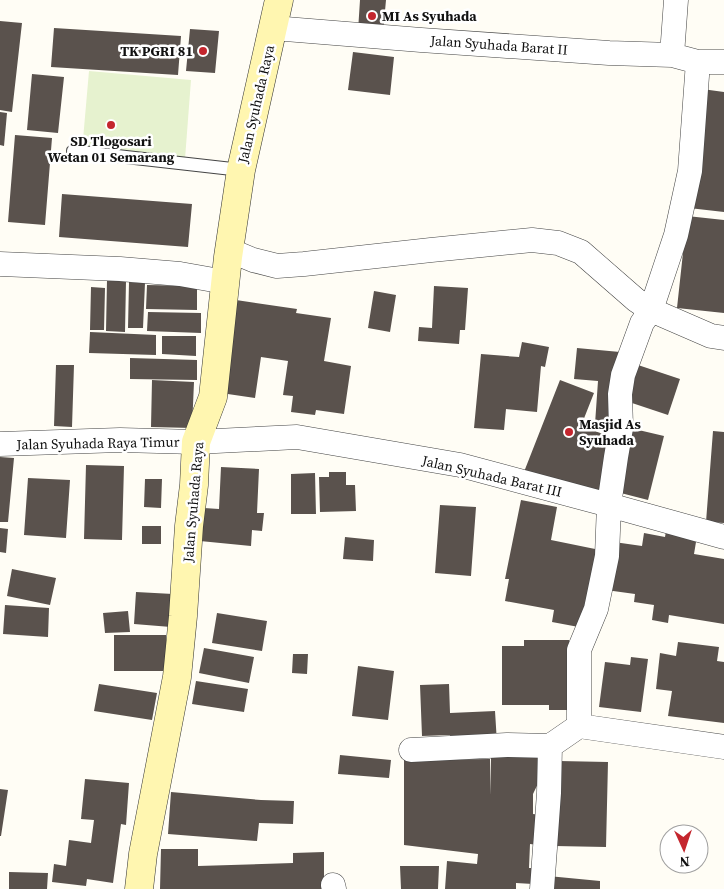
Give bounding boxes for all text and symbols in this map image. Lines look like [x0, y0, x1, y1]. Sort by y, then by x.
place label: MI As Syuhada [382, 6, 477, 26]
marker: MI As Syuhada [366, 10, 378, 22]
street label: Jalan Syuhada Barat II [429, 30, 568, 60]
place label: TK PGRI 81 [120, 41, 193, 61]
street label: Jalan Syuhada Raya [232, 42, 280, 166]
marker: TK PGRI 81 [197, 45, 209, 57]
marker: SD Tlogosari Wetan 01 Semarang [105, 119, 117, 131]
place label: SD Tlogosari Wetan 01 Semarang [48, 131, 175, 167]
place label: Masjid As Syuhada [579, 414, 642, 450]
marker: Masjid As Syuhada [563, 426, 575, 438]
street label: Jalan Syuhada Raya Timur [15, 432, 180, 454]
street label: Jalan Syuhada Raya [178, 440, 208, 564]
street label: Jalan Syuhada Barat III [419, 450, 564, 502]
north arrow [659, 824, 709, 874]
text: N [679, 852, 690, 872]

